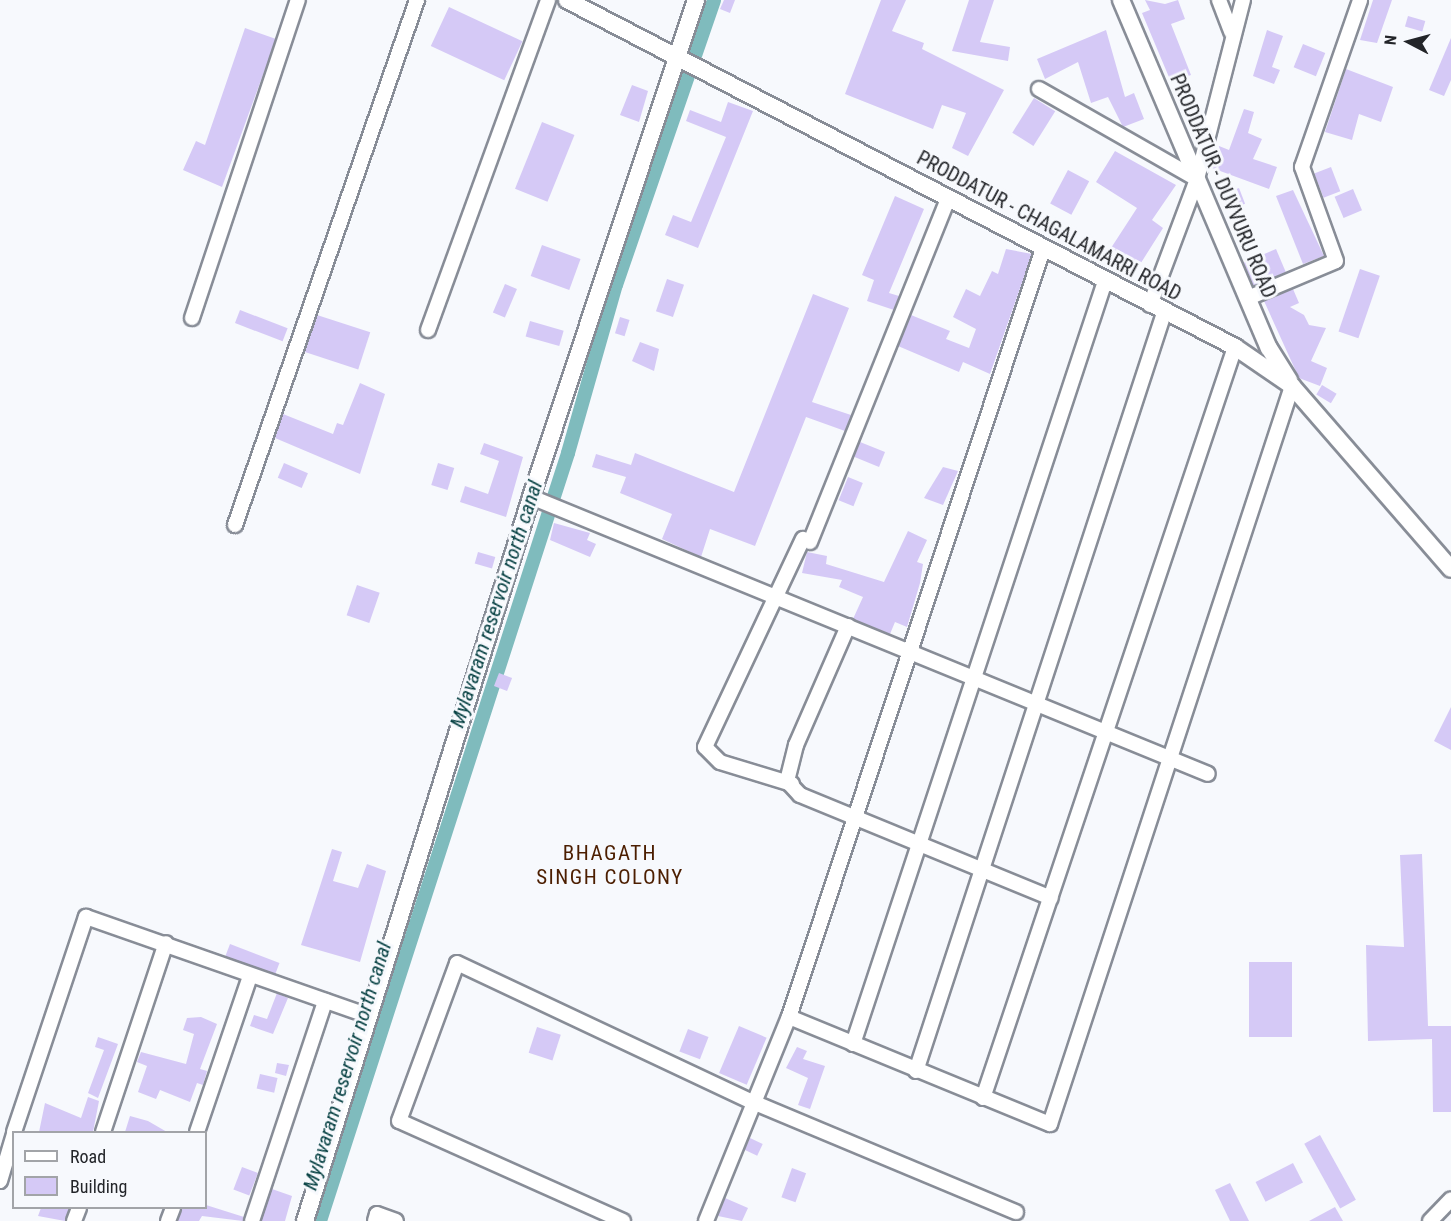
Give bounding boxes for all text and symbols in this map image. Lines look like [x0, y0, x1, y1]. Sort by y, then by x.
north arrow [1379, 12, 1439, 72]
text: N [1381, 34, 1401, 46]
street label: PRODDATUR - DUVVURU ROAD [1165, 70, 1281, 302]
street label: PRODDATUR - CHAGALAMARRI ROAD [913, 146, 1185, 306]
water label: Mylavaram reservoir north canal [444, 477, 548, 731]
district label: BHAGATH SINGH COLONY [536, 840, 684, 890]
water label: Mylavaram reservoir north canal [297, 939, 397, 1193]
legend [12, 1131, 207, 1209]
text: Road [70, 1146, 106, 1167]
text: Building [70, 1176, 127, 1197]

